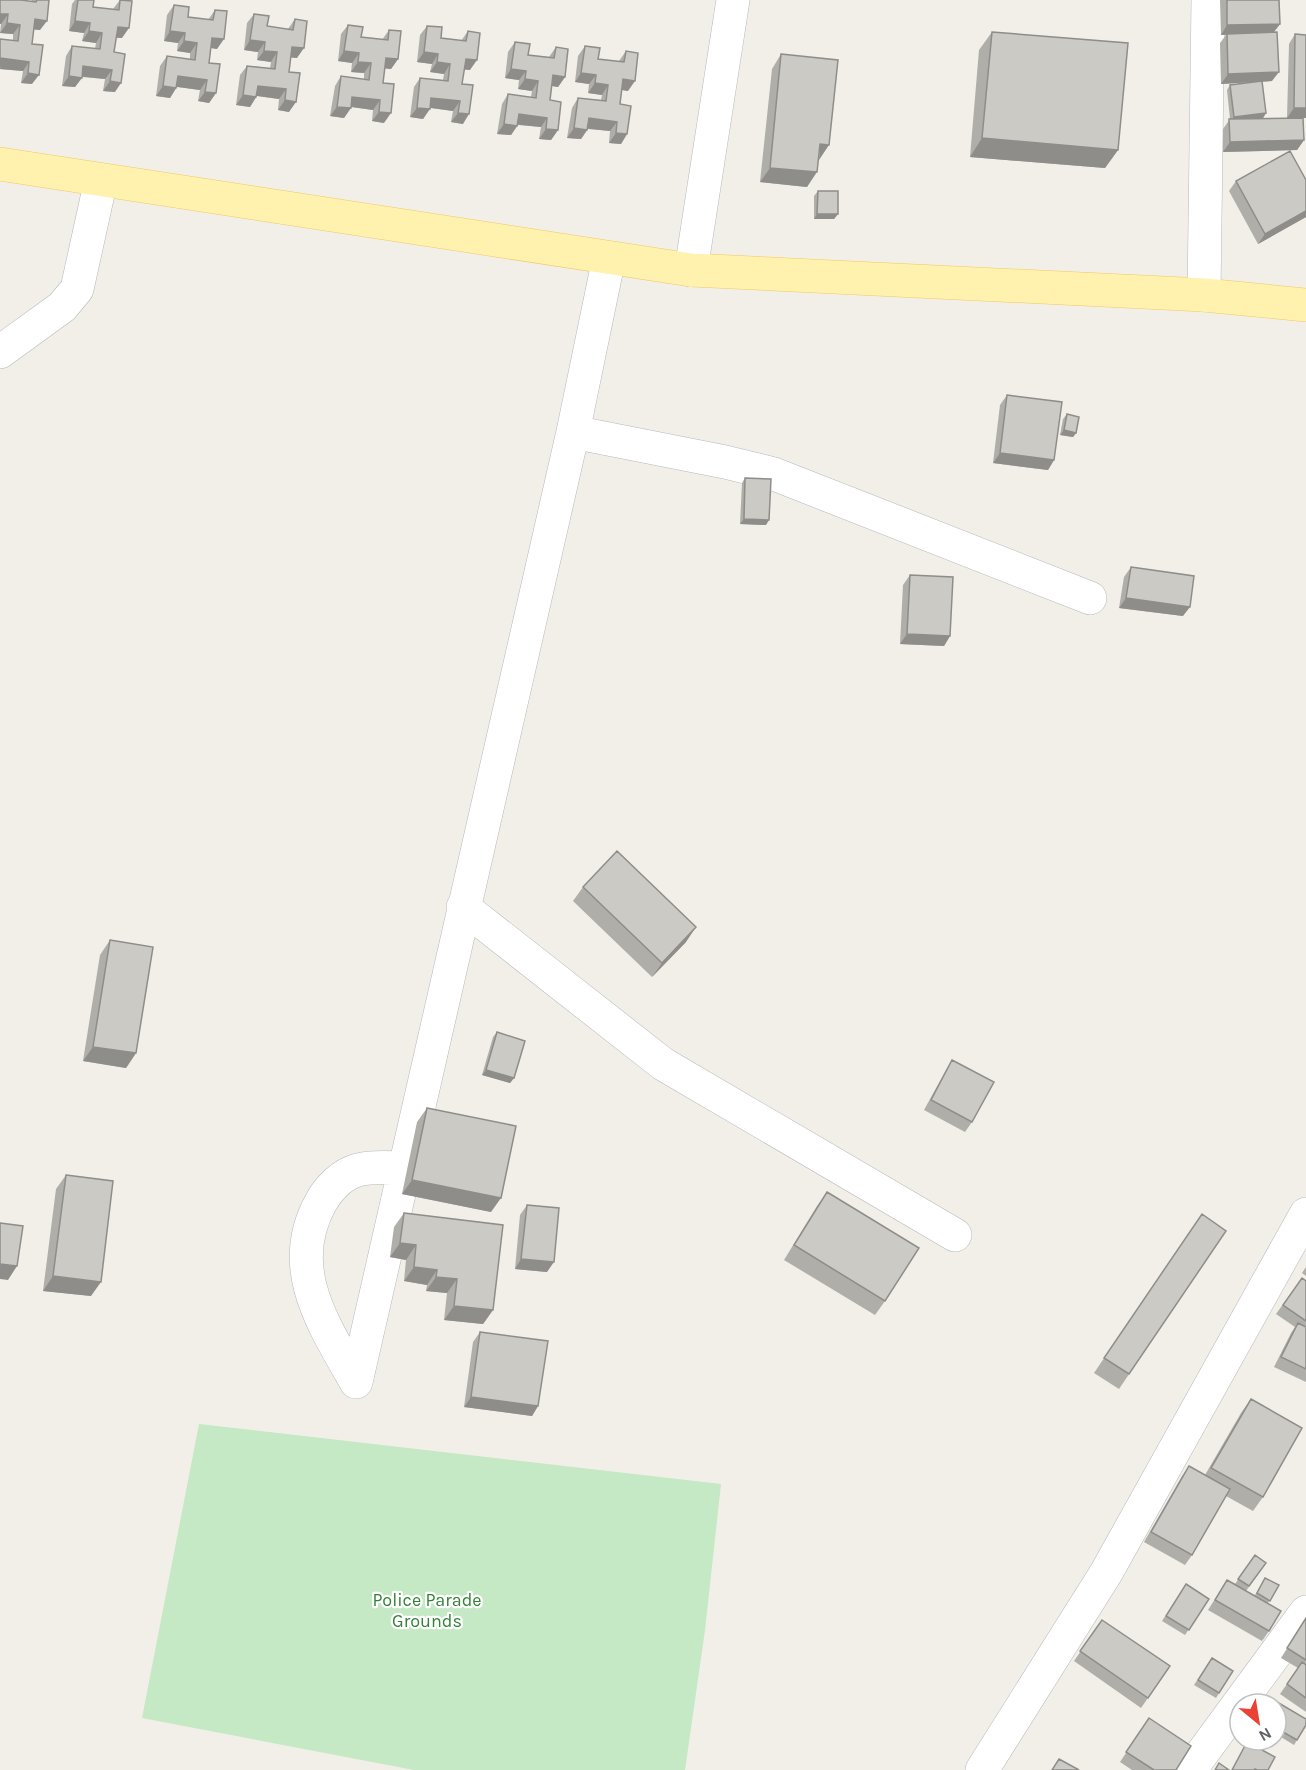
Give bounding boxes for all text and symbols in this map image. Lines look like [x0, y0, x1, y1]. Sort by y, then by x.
park label: Police Parade Grounds [372, 1589, 482, 1632]
north arrow [1228, 1692, 1288, 1752]
text: N [1256, 1723, 1275, 1746]

